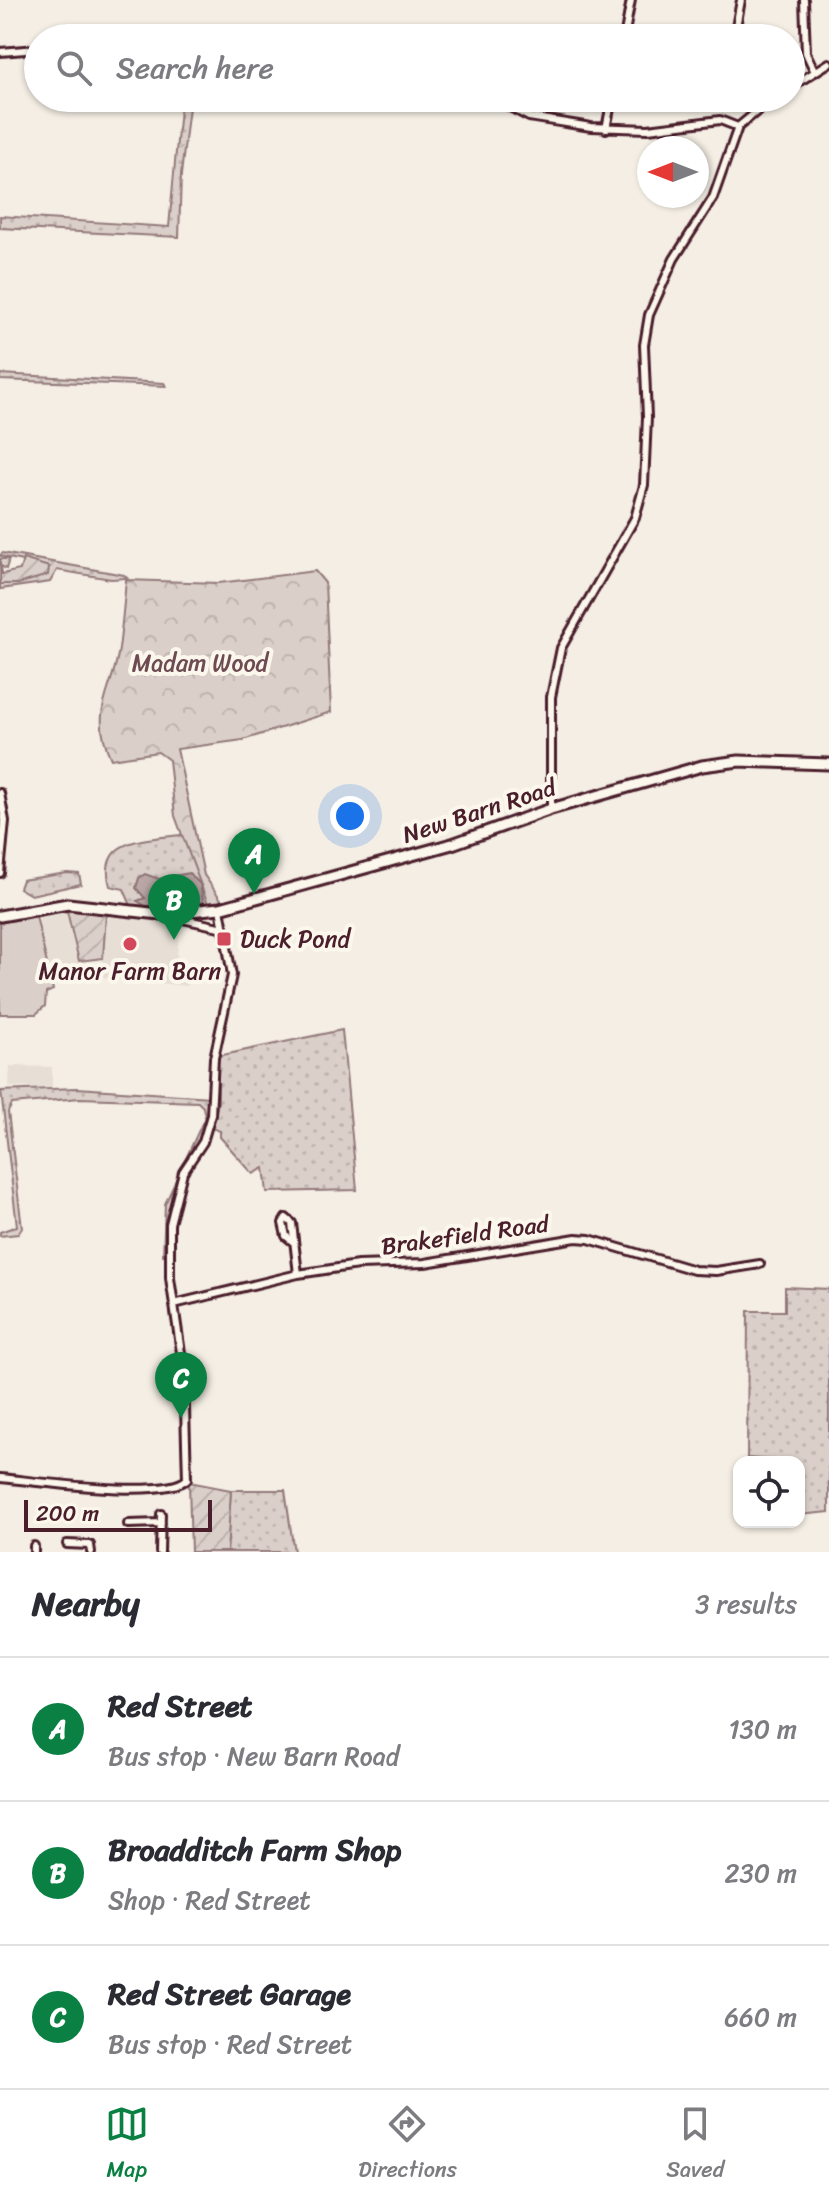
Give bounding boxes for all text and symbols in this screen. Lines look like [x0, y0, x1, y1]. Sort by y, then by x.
search box [24, 24, 805, 112]
text: Search here [116, 41, 274, 95]
icon: search [52, 46, 96, 90]
north arrow [637, 136, 709, 208]
park label: Madam Wood [132, 642, 270, 684]
street label: New Barn Road [397, 766, 563, 856]
your location [330, 796, 370, 836]
pin: A [228, 828, 280, 894]
pin: B [148, 874, 200, 940]
place label: Duck Pond [240, 918, 352, 960]
marker: Duck Pond [215, 930, 233, 948]
marker: Manor Farm Barn [121, 935, 139, 953]
place label: Manor Farm Barn [39, 950, 221, 992]
street label: Brakefield Road [379, 1202, 553, 1268]
pin: C [155, 1352, 207, 1418]
map controls [733, 1456, 805, 1528]
button: locate [733, 1456, 805, 1528]
text: 200 m [36, 1494, 99, 1533]
scale bar [24, 1496, 212, 1532]
text: Nearby [32, 1574, 140, 1634]
text: 3 results [695, 1581, 797, 1627]
text: Red Street [108, 1679, 252, 1733]
text: A [49, 1706, 67, 1752]
text: 130 m [728, 1706, 797, 1752]
text: Bus stop · New Barn Road [108, 1733, 399, 1779]
text: Broadditch Farm Shop [108, 1823, 401, 1877]
text: B [50, 1850, 66, 1896]
text: 230 m [725, 1850, 797, 1896]
text: Shop · Red Street [108, 1877, 311, 1923]
text: Red Street Garage [108, 1967, 351, 2021]
text: C [50, 1994, 66, 2040]
text: 660 m [724, 1994, 797, 2040]
text: Bus stop · Red Street [108, 2021, 352, 2067]
tab: Map [105, 2102, 149, 2189]
tab: Directions [358, 2102, 457, 2189]
tab: Saved [666, 2102, 724, 2189]

